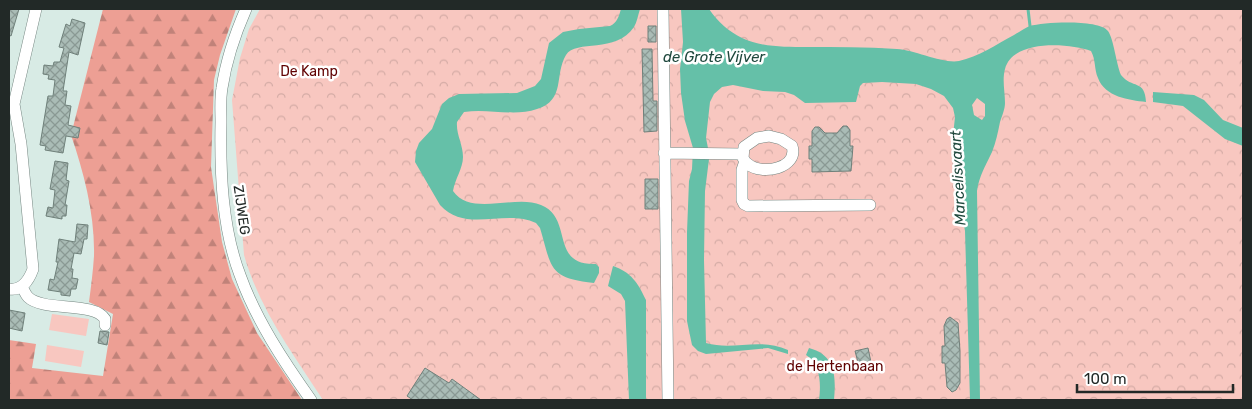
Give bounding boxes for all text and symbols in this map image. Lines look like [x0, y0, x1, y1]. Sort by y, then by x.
water label: de Grote Vijver [663, 48, 766, 66]
park label: De Kamp [280, 63, 338, 80]
water label: Marcelisvaart [947, 130, 969, 226]
street label: ZIJWEG [230, 184, 253, 236]
park label: de Hertenbaan [787, 358, 883, 375]
scale bar [1077, 362, 1233, 394]
text: 100 m [1084, 370, 1126, 388]

